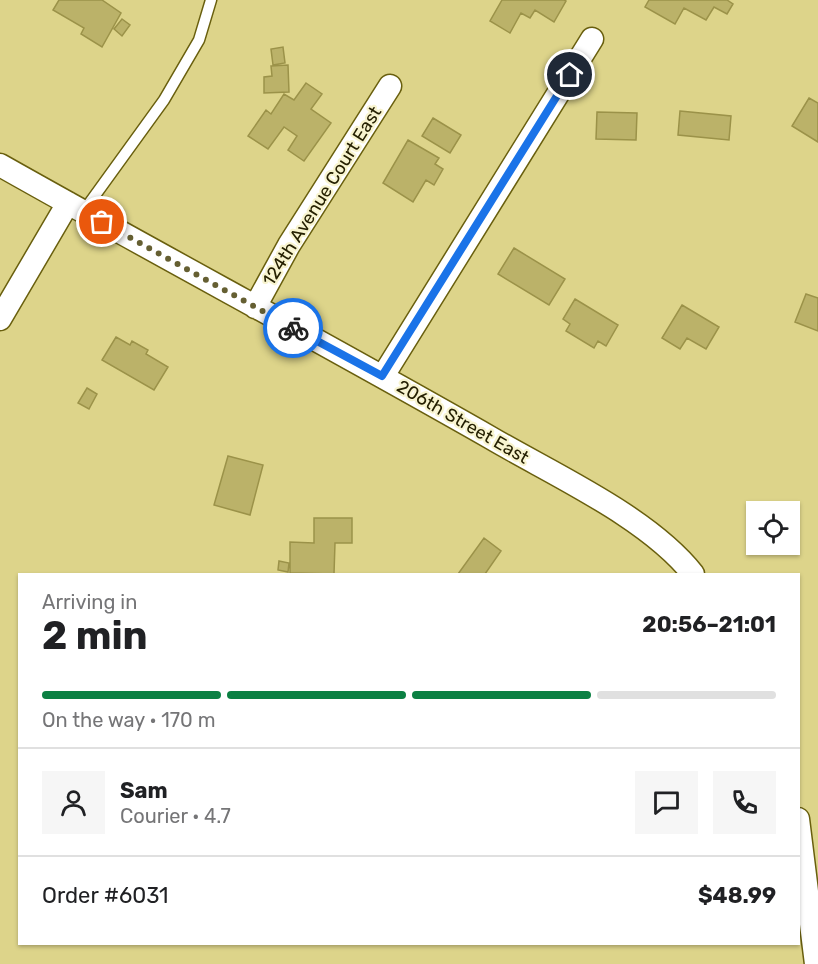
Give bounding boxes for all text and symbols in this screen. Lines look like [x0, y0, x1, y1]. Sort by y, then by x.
pin [544, 49, 595, 100]
icon: home [553, 58, 586, 91]
street label: 124th Avenue Court East [258, 102, 386, 290]
pin [76, 196, 127, 247]
icon: bag [85, 205, 118, 238]
courier [263, 298, 323, 358]
icon: bike [277, 312, 310, 345]
street label: 206th Street East [393, 375, 533, 469]
map controls [746, 501, 800, 555]
button: locate [746, 501, 800, 555]
text: Arriving in [42, 590, 137, 614]
text: 20:56–21:01 [642, 611, 776, 638]
text: 2 min [42, 613, 148, 659]
text: On the way · 170 m [42, 708, 215, 732]
button: person [42, 771, 105, 834]
button: chat [635, 771, 698, 834]
button: phone [713, 771, 776, 834]
text: Sam [120, 777, 168, 804]
text: Courier · 4.7 [120, 804, 231, 828]
text: Order #6031 [42, 882, 169, 909]
text: $48.99 [698, 882, 776, 909]

